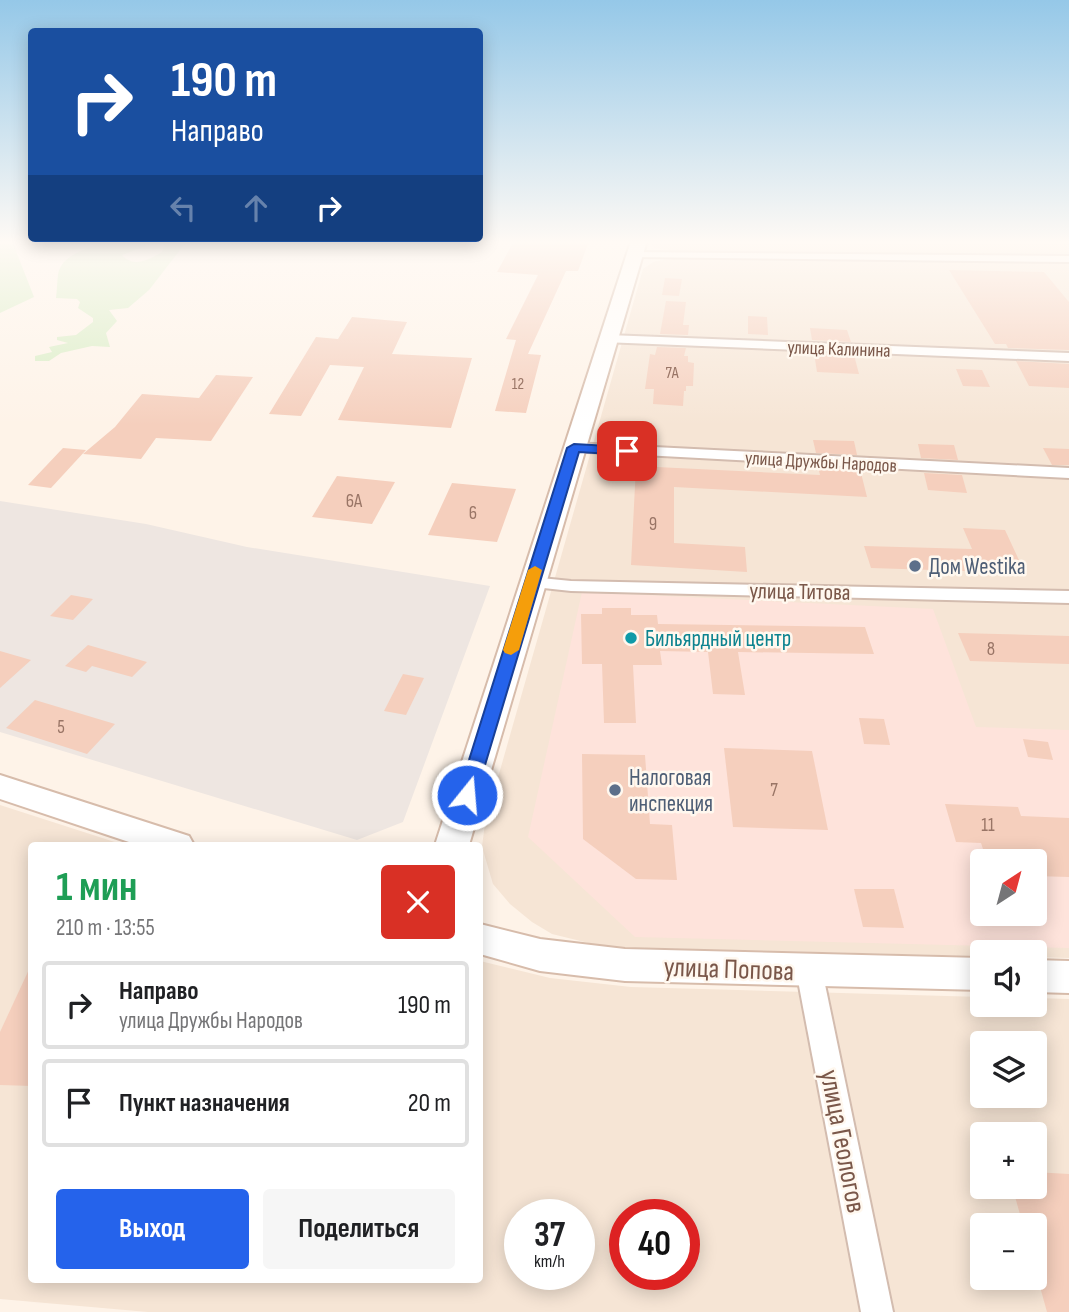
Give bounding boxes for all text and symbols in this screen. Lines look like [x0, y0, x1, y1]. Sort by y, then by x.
text: 190 m [171, 52, 277, 111]
icon: right [56, 56, 147, 147]
text: Направо [171, 112, 264, 151]
icon: left [164, 189, 202, 227]
icon: ahead [237, 189, 275, 227]
icon: right [310, 189, 348, 227]
street label: улица Калинина [787, 336, 891, 363]
house number: 7А [666, 364, 679, 383]
house number: 12 [512, 375, 524, 394]
pin [597, 421, 657, 481]
icon: arrive [608, 432, 646, 470]
street label: улица Дружбы Народов [744, 447, 897, 478]
house number: 6А [346, 490, 363, 513]
house number: 6 [469, 502, 477, 525]
house number: 9 [649, 513, 657, 536]
place label: Дом Westika [929, 553, 1026, 581]
marker: Дом Westika [907, 558, 923, 574]
street label: улица Титова [749, 577, 851, 607]
place label: Бильярдный центр [645, 625, 791, 653]
marker: Бильярдный центр [623, 630, 639, 646]
house number: 8 [987, 638, 995, 661]
house number: 5 [57, 716, 65, 739]
position arrow [430, 758, 504, 832]
place label: Налоговая инспекция [629, 764, 713, 818]
house number: 7 [770, 779, 778, 802]
marker: Налоговая инспекция [607, 782, 623, 798]
house number: 11 [981, 814, 995, 837]
north arrow [970, 849, 1046, 926]
map controls [970, 849, 1047, 1290]
text: 1 мин [56, 862, 137, 913]
button: close [381, 865, 455, 939]
text: 210 m · 13:55 [56, 914, 155, 942]
button: sound [970, 940, 1047, 1017]
street label: улица Попова [663, 951, 795, 988]
text: Направо [119, 976, 198, 1007]
icon: right [60, 986, 98, 1024]
text: 190 m [398, 990, 451, 1021]
text: улица Дружбы Народов [119, 1007, 303, 1035]
button: layers [970, 1031, 1047, 1108]
street label: улица Геологов [813, 1067, 873, 1216]
icon: arrive [60, 1084, 98, 1122]
text: Пункт назначения [119, 1088, 290, 1119]
text: 20 m [408, 1088, 451, 1119]
button: + [970, 1122, 1047, 1199]
button: Выход [56, 1189, 249, 1269]
button: Поделиться [263, 1189, 455, 1269]
speed limit sign: 40 [609, 1199, 700, 1290]
button: − [970, 1213, 1047, 1290]
text: 37 [534, 1214, 565, 1257]
text: km/h [534, 1251, 565, 1272]

